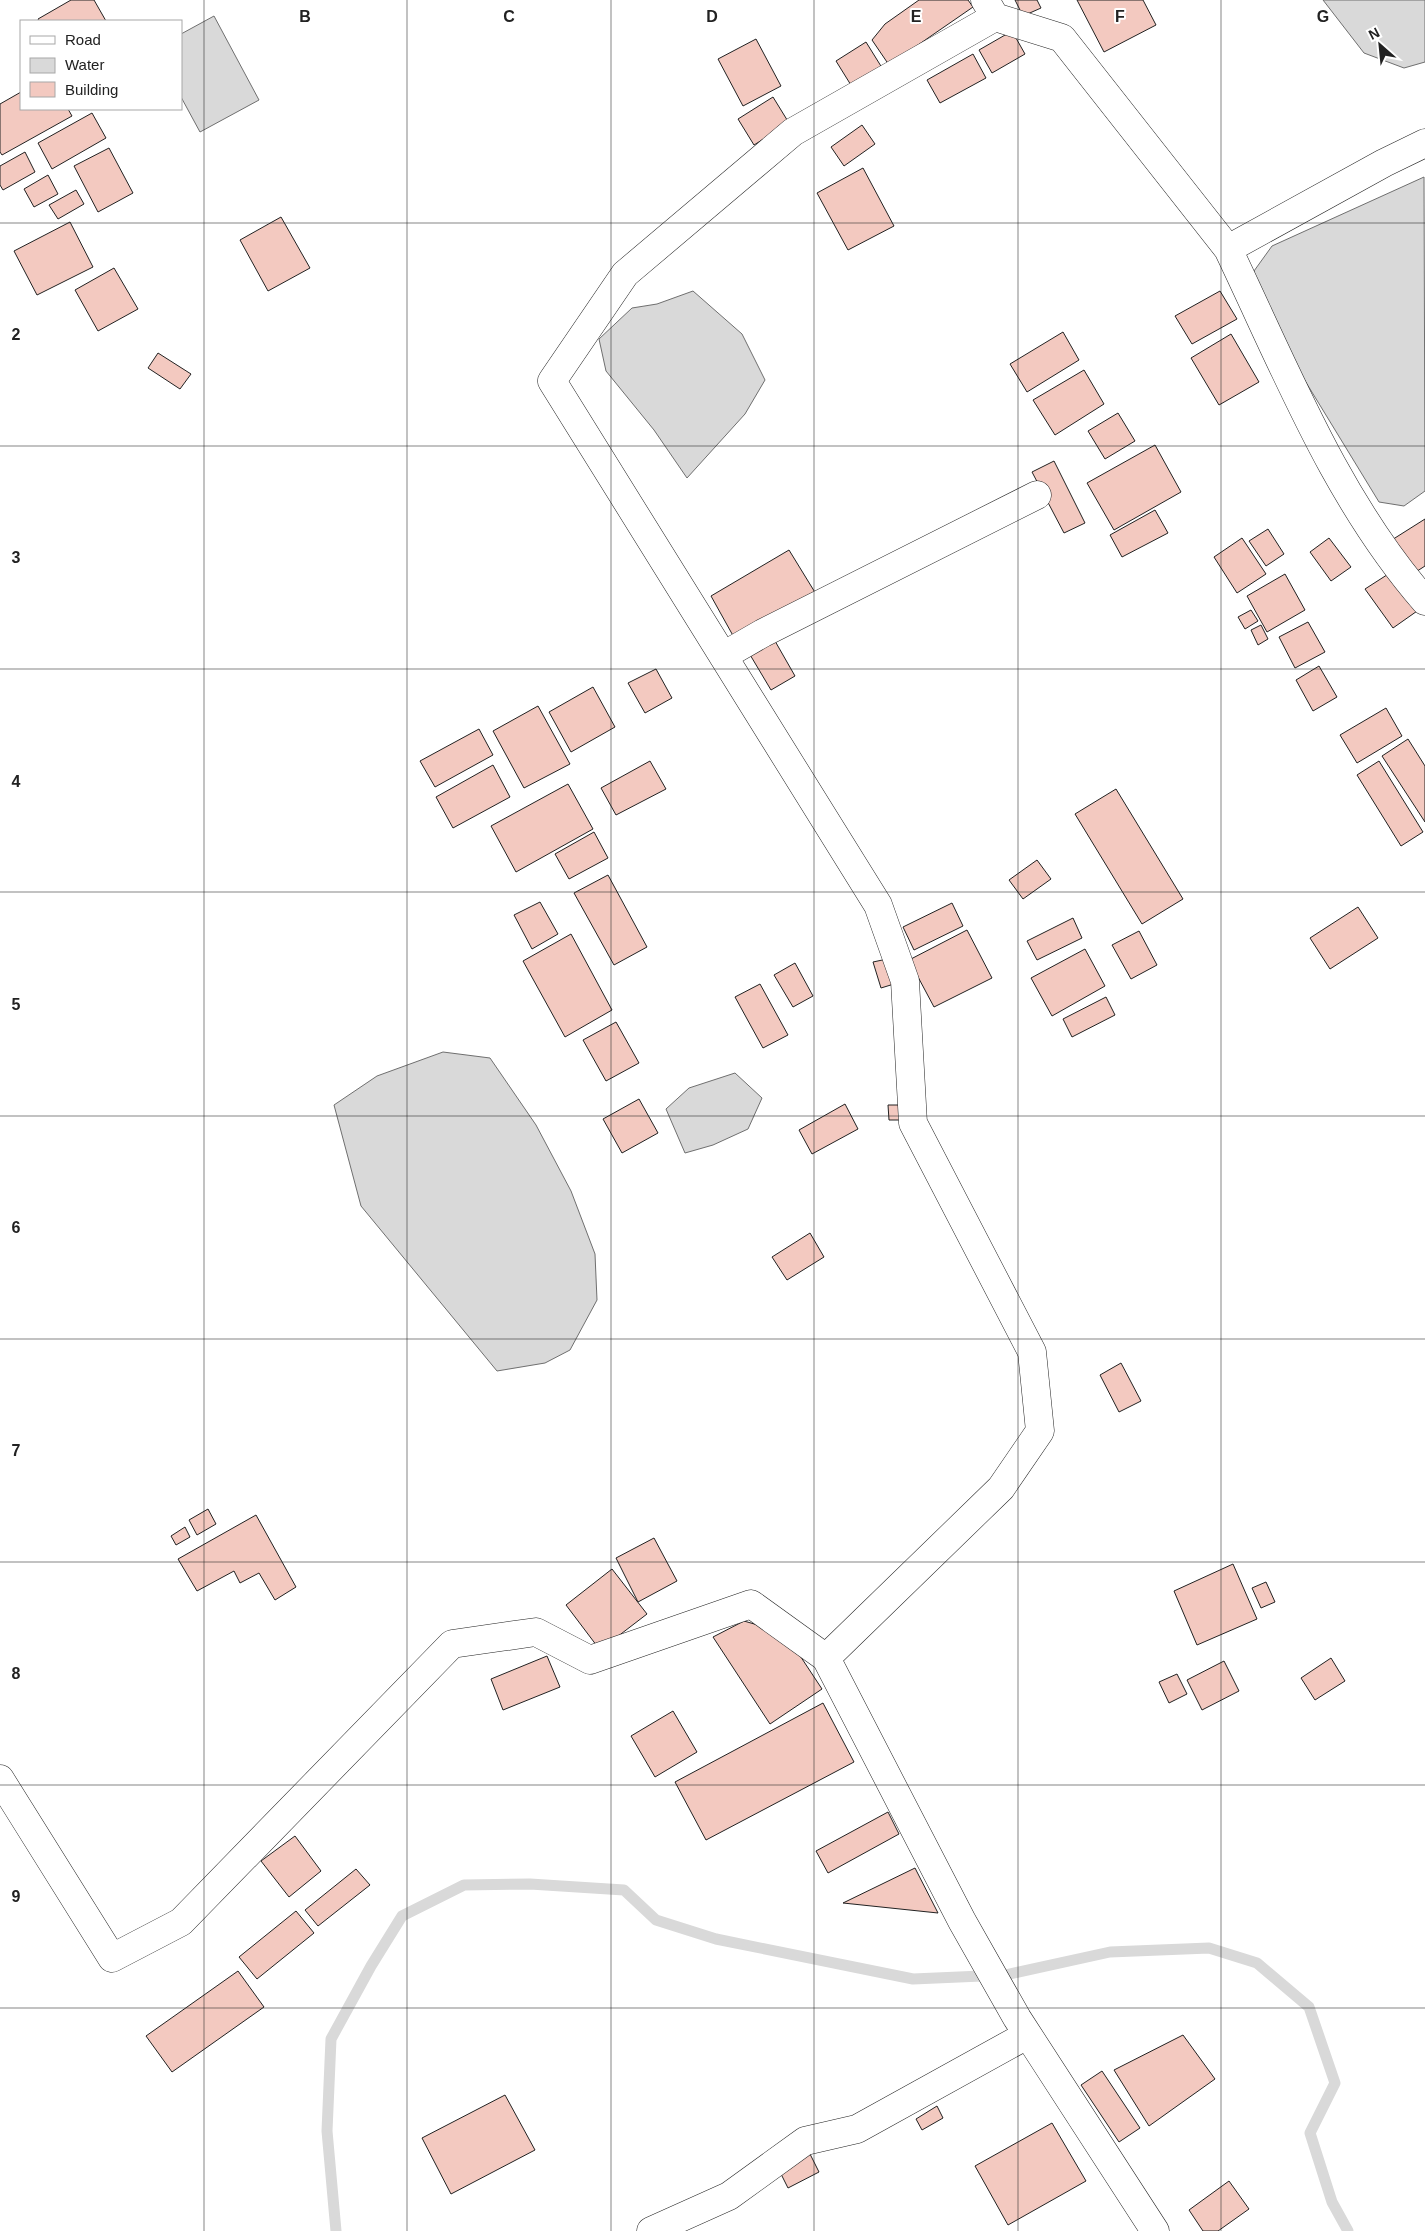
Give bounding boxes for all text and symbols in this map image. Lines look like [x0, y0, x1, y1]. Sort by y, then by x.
text: B [299, 8, 311, 25]
text: C [503, 8, 515, 25]
text: D [706, 8, 718, 25]
text: E [911, 8, 922, 25]
text: F [1115, 8, 1125, 25]
text: G [1317, 8, 1329, 25]
legend [20, 20, 182, 110]
north arrow [1355, 20, 1405, 70]
text: N [1366, 24, 1382, 43]
text: Road [65, 31, 101, 48]
text: Water [65, 56, 104, 73]
text: Building [65, 81, 118, 98]
text: 2 [12, 326, 21, 343]
text: 3 [12, 549, 21, 566]
text: 4 [12, 773, 21, 790]
text: 5 [12, 996, 21, 1013]
text: 6 [12, 1219, 21, 1236]
text: 7 [12, 1442, 21, 1459]
text: 8 [12, 1665, 21, 1682]
text: 9 [12, 1888, 21, 1905]

